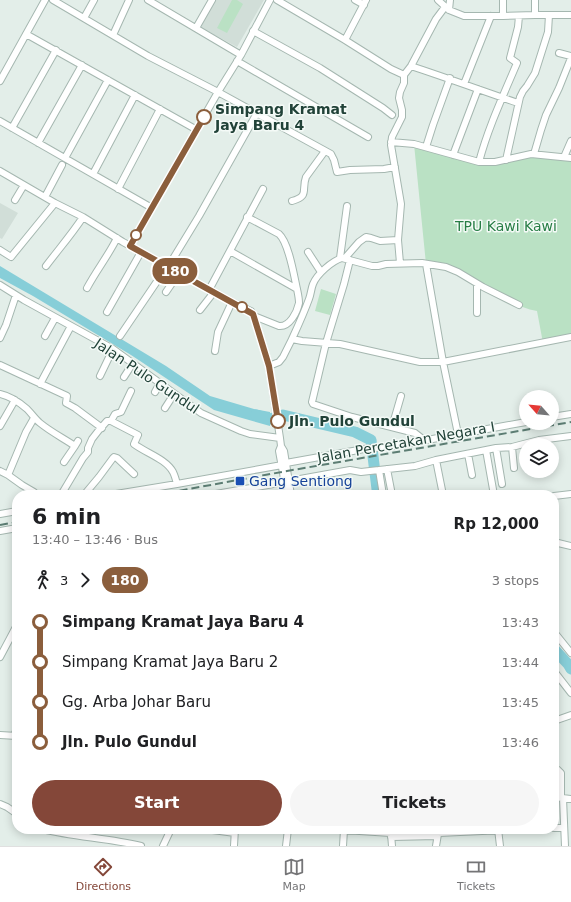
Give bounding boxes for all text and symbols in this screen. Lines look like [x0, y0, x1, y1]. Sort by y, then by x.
place label: Simpang Kramat Jaya Baru 4 [214, 101, 347, 133]
marker: Simpang Kramat Jaya Baru 4 [196, 109, 212, 125]
park label: TPU Kawi Kawi [454, 218, 557, 234]
unlabelled marker [130, 229, 142, 241]
line badge: 180 [152, 258, 198, 284]
text: 180 [160, 263, 190, 279]
unlabelled marker [236, 301, 248, 313]
street label: Jalan Pulo Gundul [91, 334, 202, 417]
north arrow [519, 390, 559, 430]
map controls [519, 390, 559, 478]
marker: Jln. Pulo Gundul [270, 413, 286, 429]
place label: Jln. Pulo Gundul [288, 413, 415, 429]
street label: Jalan Percetakan Negara I [315, 418, 496, 466]
button: layers [519, 438, 559, 478]
place label: Gang Sentiong [249, 473, 353, 489]
marker: Gang Sentiong [234, 475, 246, 487]
text: 6 min [32, 504, 101, 529]
text: Rp 12,000 [454, 515, 539, 533]
text: 13:40 – 13:46 · Bus [32, 532, 158, 547]
icon: walk [32, 569, 54, 591]
icon: forward [74, 569, 96, 591]
text: 180 [110, 572, 140, 588]
text: 3 [60, 573, 68, 588]
text: 3 stops [492, 573, 539, 588]
text: Simpang Kramat Jaya Baru 4 [62, 613, 304, 631]
text: 13:43 [502, 615, 539, 630]
text: Simpang Kramat Jaya Baru 2 [62, 653, 278, 671]
text: 13:44 [502, 655, 539, 670]
text: Gg. Arba Johar Baru [62, 693, 211, 711]
text: 13:45 [502, 695, 539, 710]
text: Jln. Pulo Gundul [62, 733, 197, 751]
text: 13:46 [502, 735, 539, 750]
button: Start [32, 780, 282, 826]
button: Tickets [290, 780, 539, 826]
tab: Directions [76, 856, 131, 893]
tab: Map [282, 856, 306, 893]
tab: Tickets [457, 856, 495, 893]

